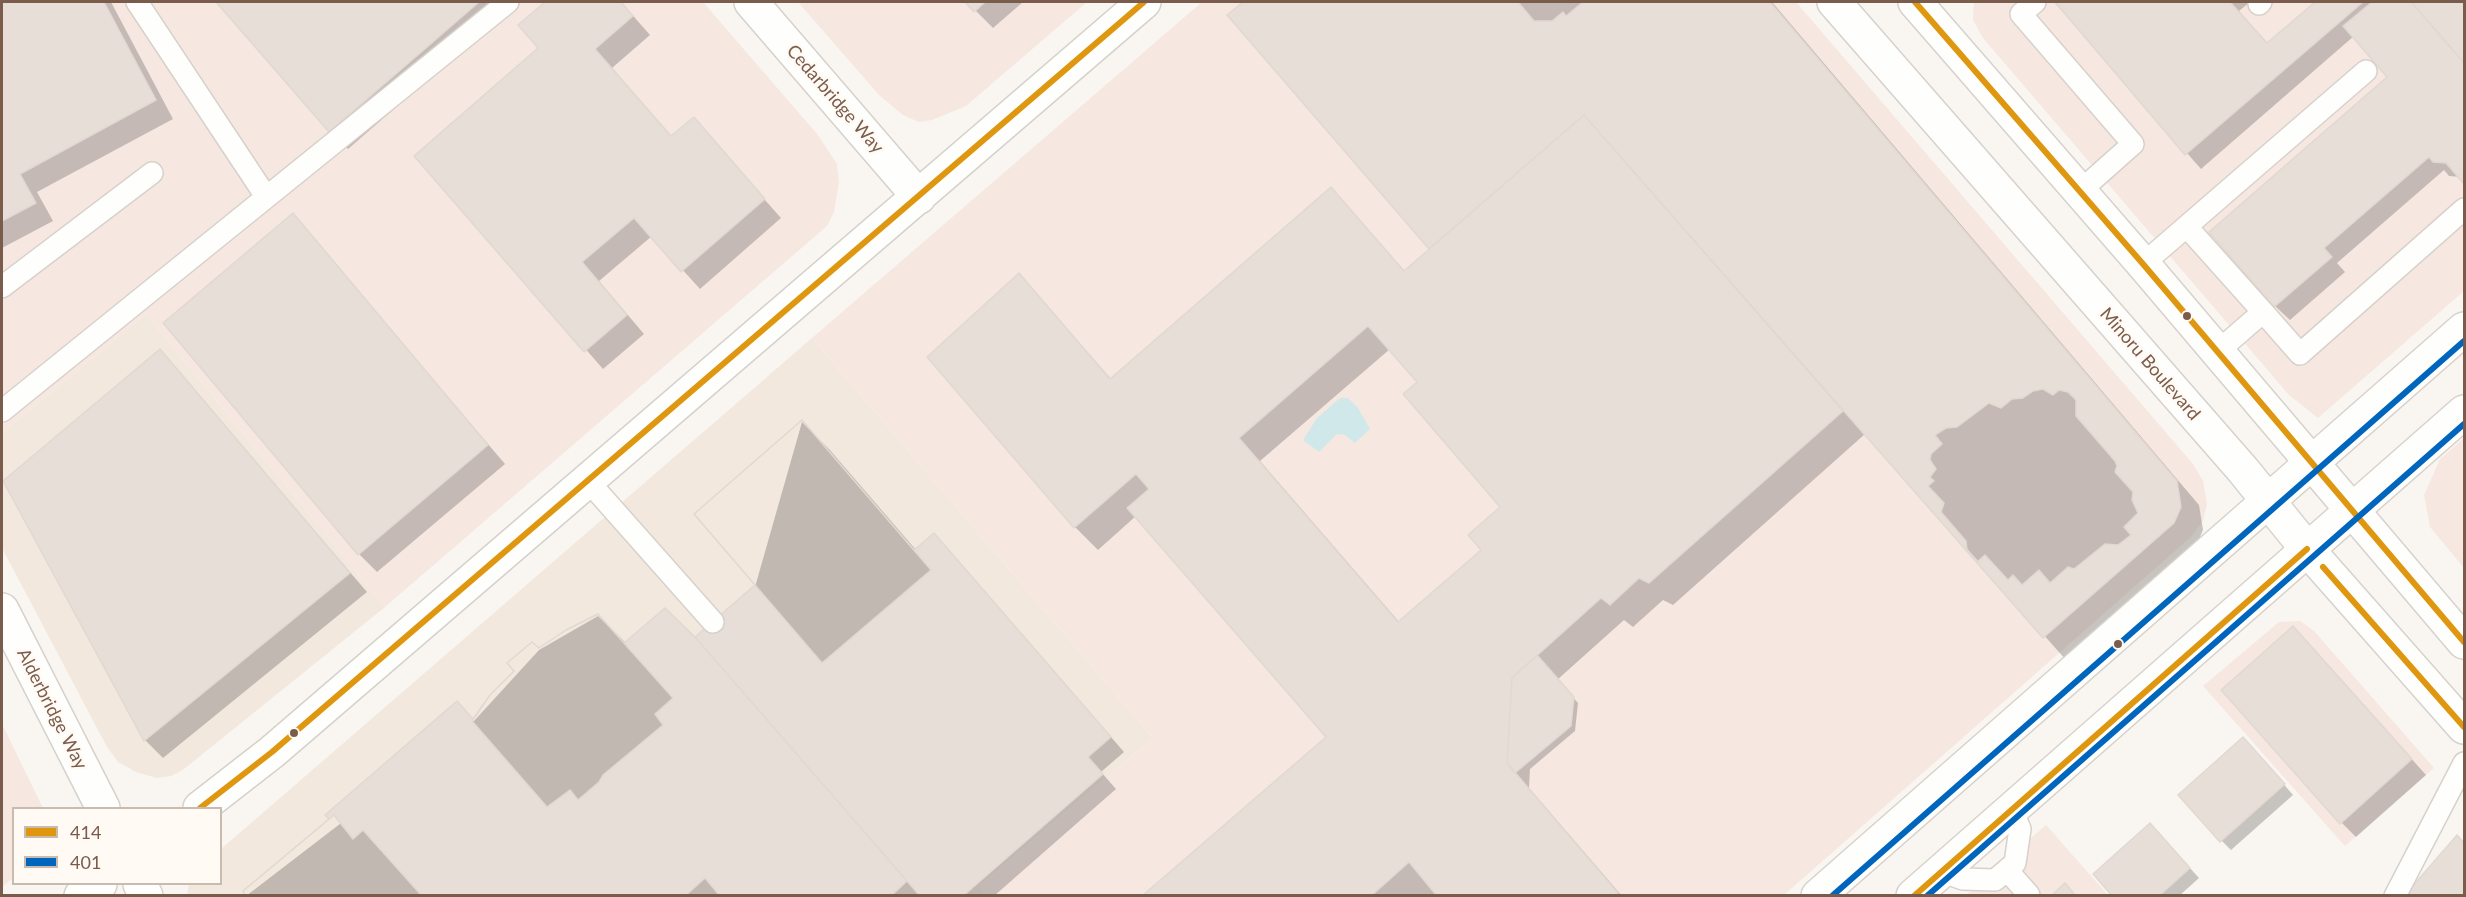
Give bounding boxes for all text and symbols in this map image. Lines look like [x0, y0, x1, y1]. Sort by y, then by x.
street label: Cedarbridge Way [782, 40, 888, 158]
street label: Minoru Boulevard [2095, 303, 2205, 425]
unlabelled marker [2181, 310, 2193, 322]
unlabelled marker [2112, 638, 2124, 650]
street label: Alderbridge Way [12, 645, 92, 773]
unlabelled marker [288, 727, 300, 739]
legend [12, 807, 222, 885]
text: 414 [70, 821, 101, 843]
text: 401 [70, 851, 101, 873]

